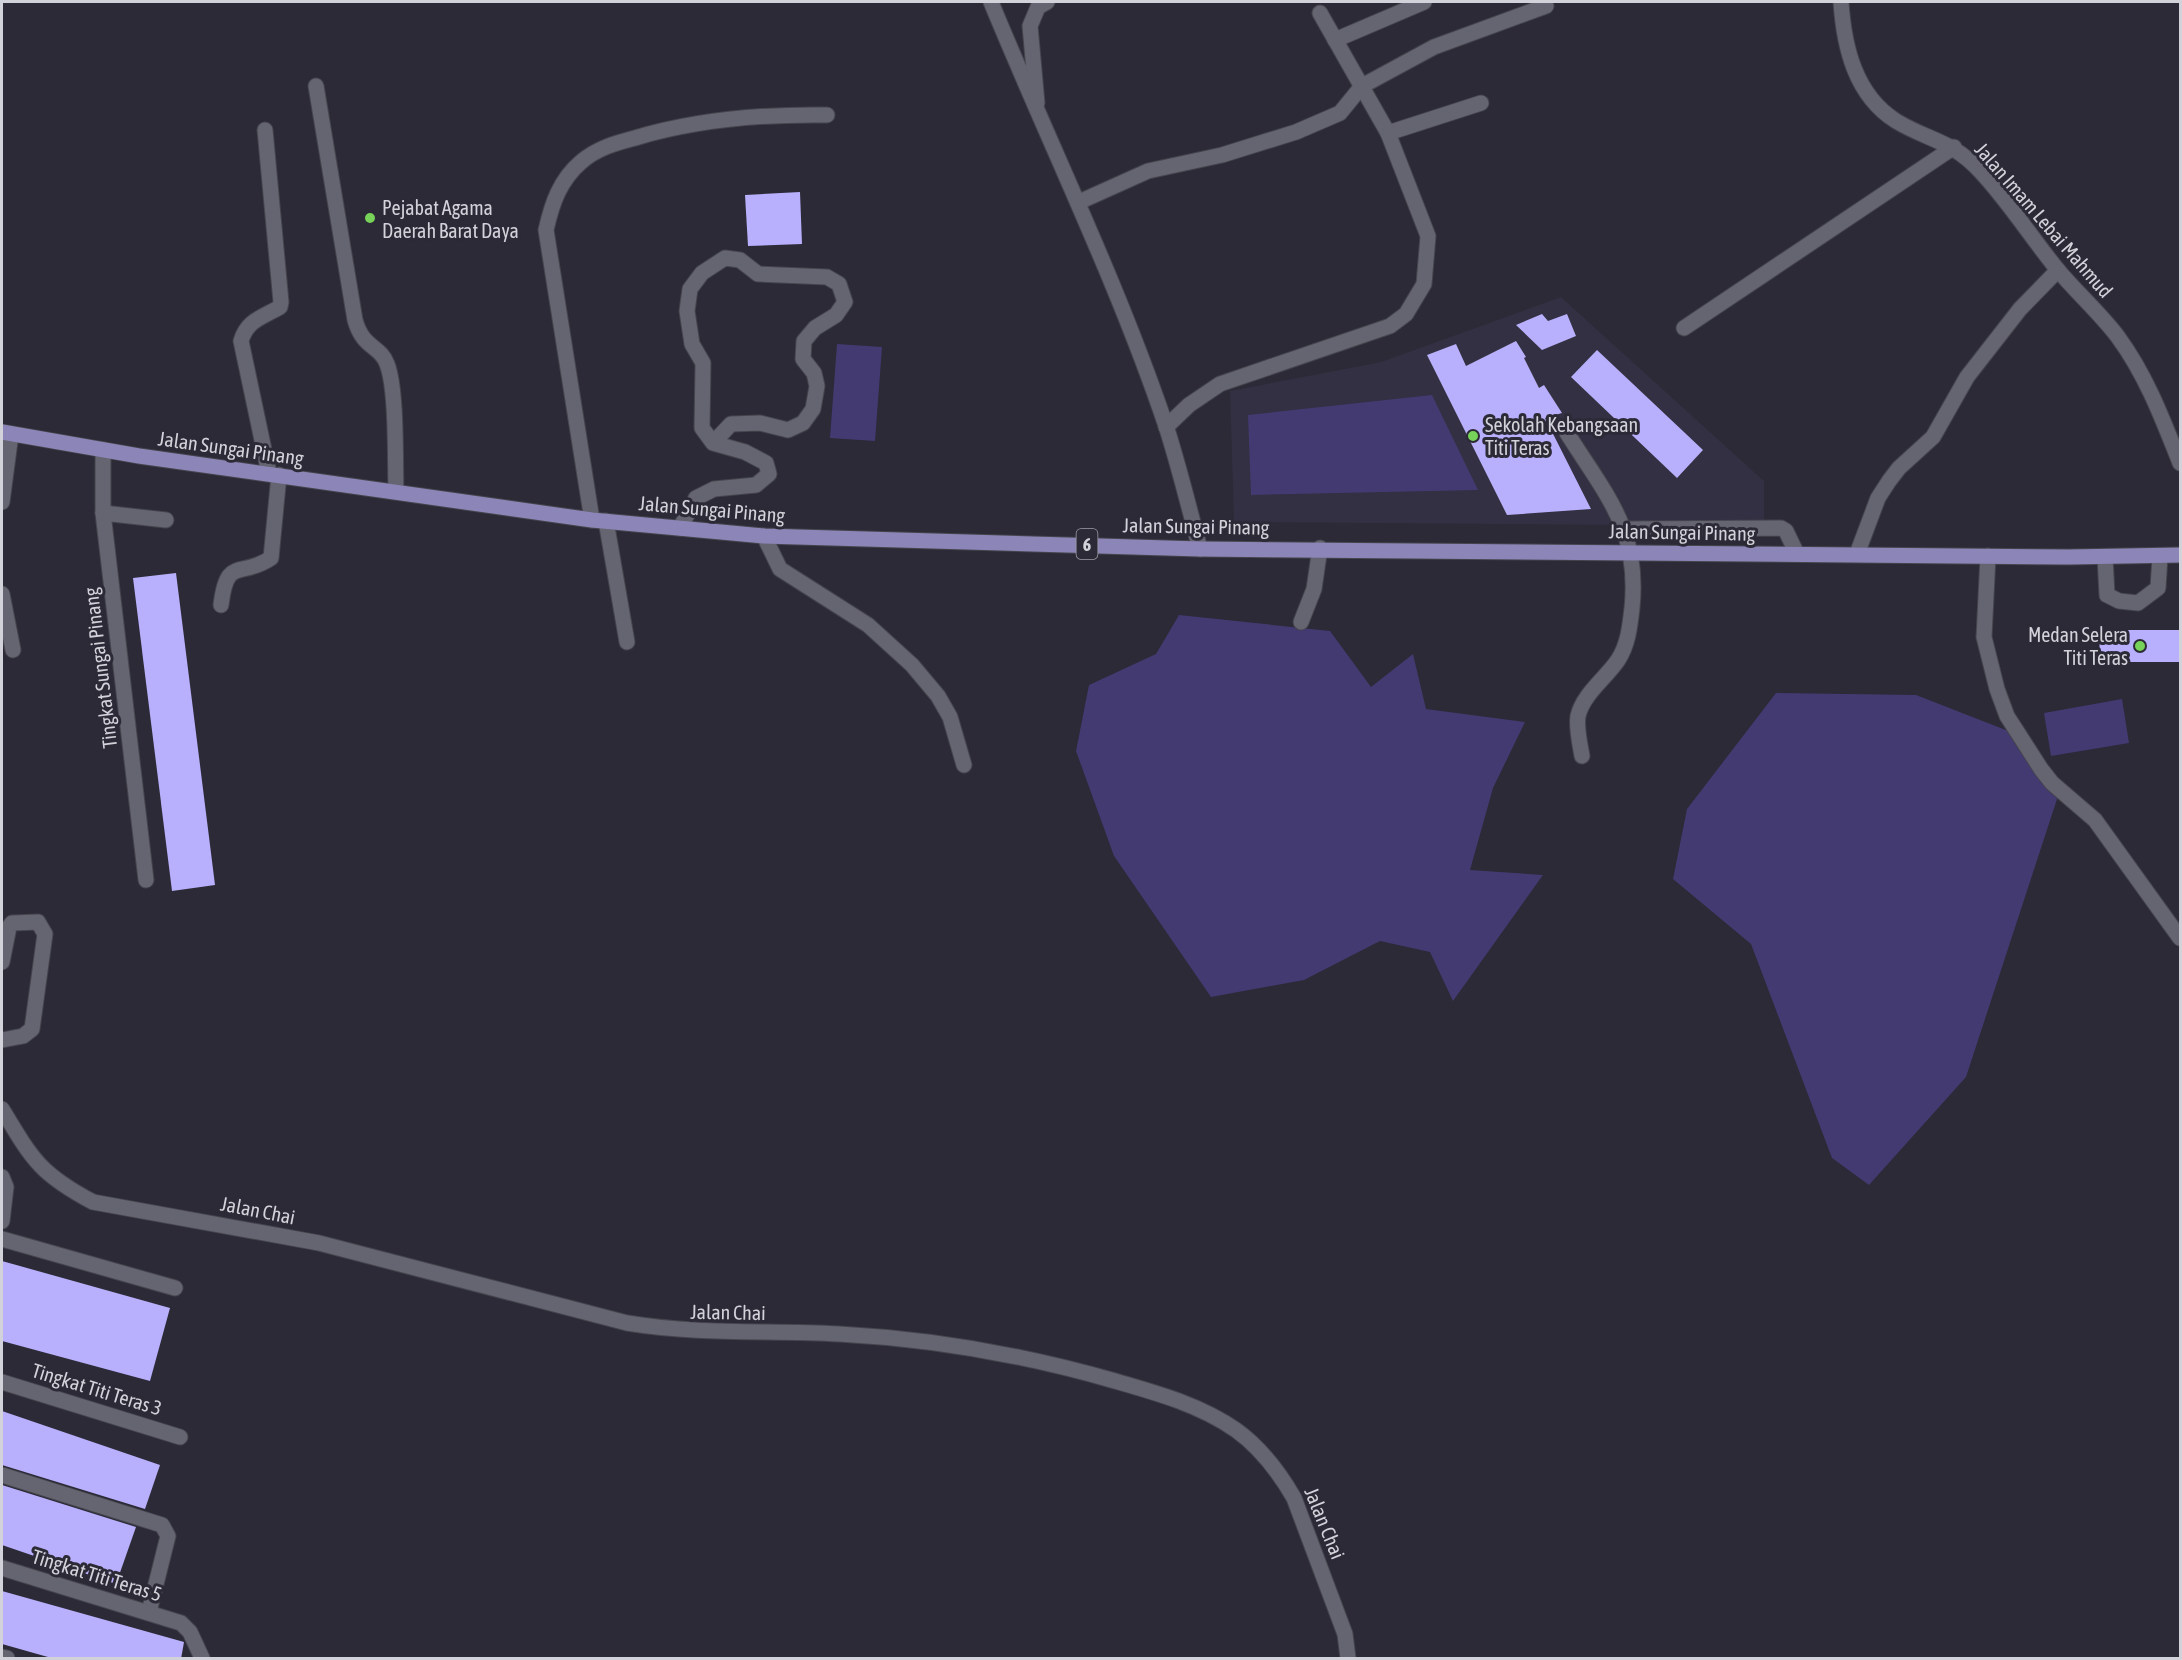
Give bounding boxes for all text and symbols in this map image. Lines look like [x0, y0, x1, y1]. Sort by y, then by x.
street label: Jalan Imam Lebai Mahmud [1971, 138, 2117, 302]
place label: Pejabat Agama Daerah Barat Daya [382, 196, 519, 242]
marker: Pejabat Agama Daerah Barat Daya [363, 211, 377, 225]
place label: Sekolah Kebangsaan Titi Teras [1485, 413, 1638, 459]
street label: Jalan Sungai Pinang [157, 426, 306, 470]
marker: Sekolah Kebangsaan Titi Teras [1466, 429, 1480, 443]
street label: Jalan Sungai Pinang [638, 491, 786, 527]
street label: Jalan Sungai Pinang [1122, 513, 1270, 539]
street label: Jalan Sungai Pinang [1608, 519, 1756, 545]
road number: 6 [1076, 529, 1098, 559]
street label: Tingkat Sungai Pinang [79, 586, 121, 750]
place label: Medan Selera Titi Teras [2028, 623, 2128, 669]
marker: Medan Selera Titi Teras [2133, 639, 2147, 653]
street label: Jalan Chai [219, 1192, 297, 1228]
street label: Jalan Chai [690, 1300, 766, 1324]
street label: Tingkat Titi Teras 3 [29, 1358, 165, 1420]
street label: Jalan Chai [1300, 1484, 1350, 1562]
street label: Tingkat Titi Teras 5 [29, 1544, 165, 1606]

